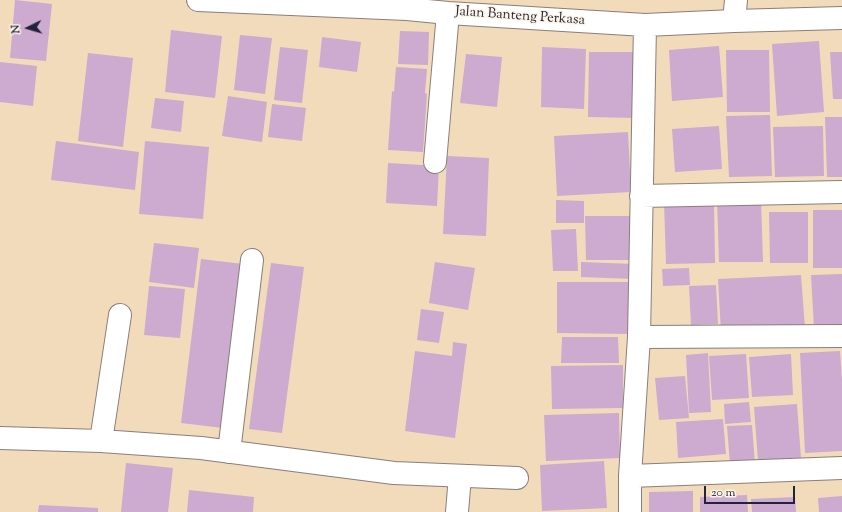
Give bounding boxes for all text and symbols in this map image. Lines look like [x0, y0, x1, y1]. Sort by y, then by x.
street label: Jalan Banteng Perkasa [455, 4, 585, 30]
north arrow [8, 8, 48, 48]
text: N [8, 24, 24, 34]
scale bar [706, 478, 797, 504]
text: 20 m [711, 484, 735, 502]

